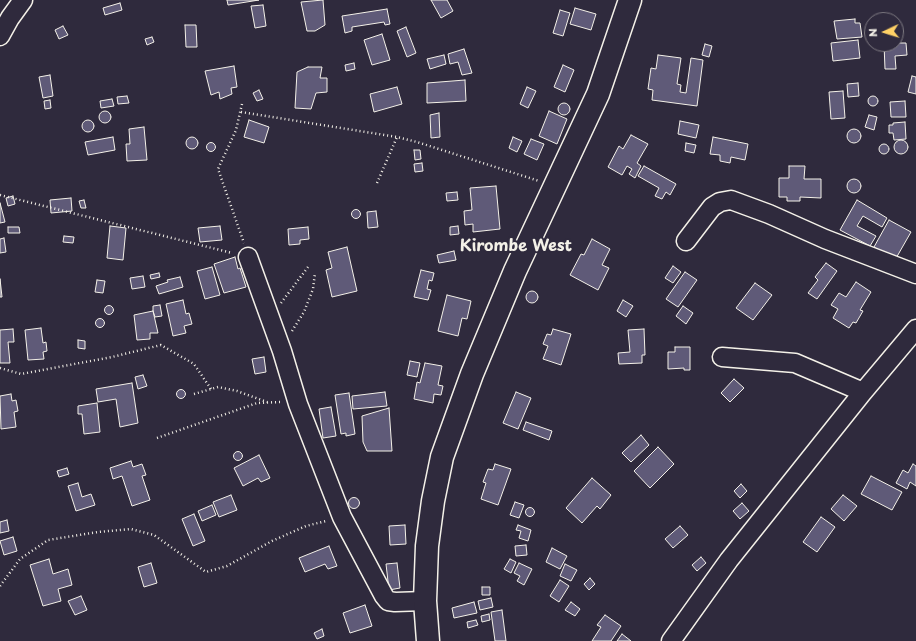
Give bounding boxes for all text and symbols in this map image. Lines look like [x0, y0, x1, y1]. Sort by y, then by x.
north arrow [864, 12, 904, 52]
text: N [864, 28, 881, 38]
district label: Kirombe West [460, 237, 572, 257]

